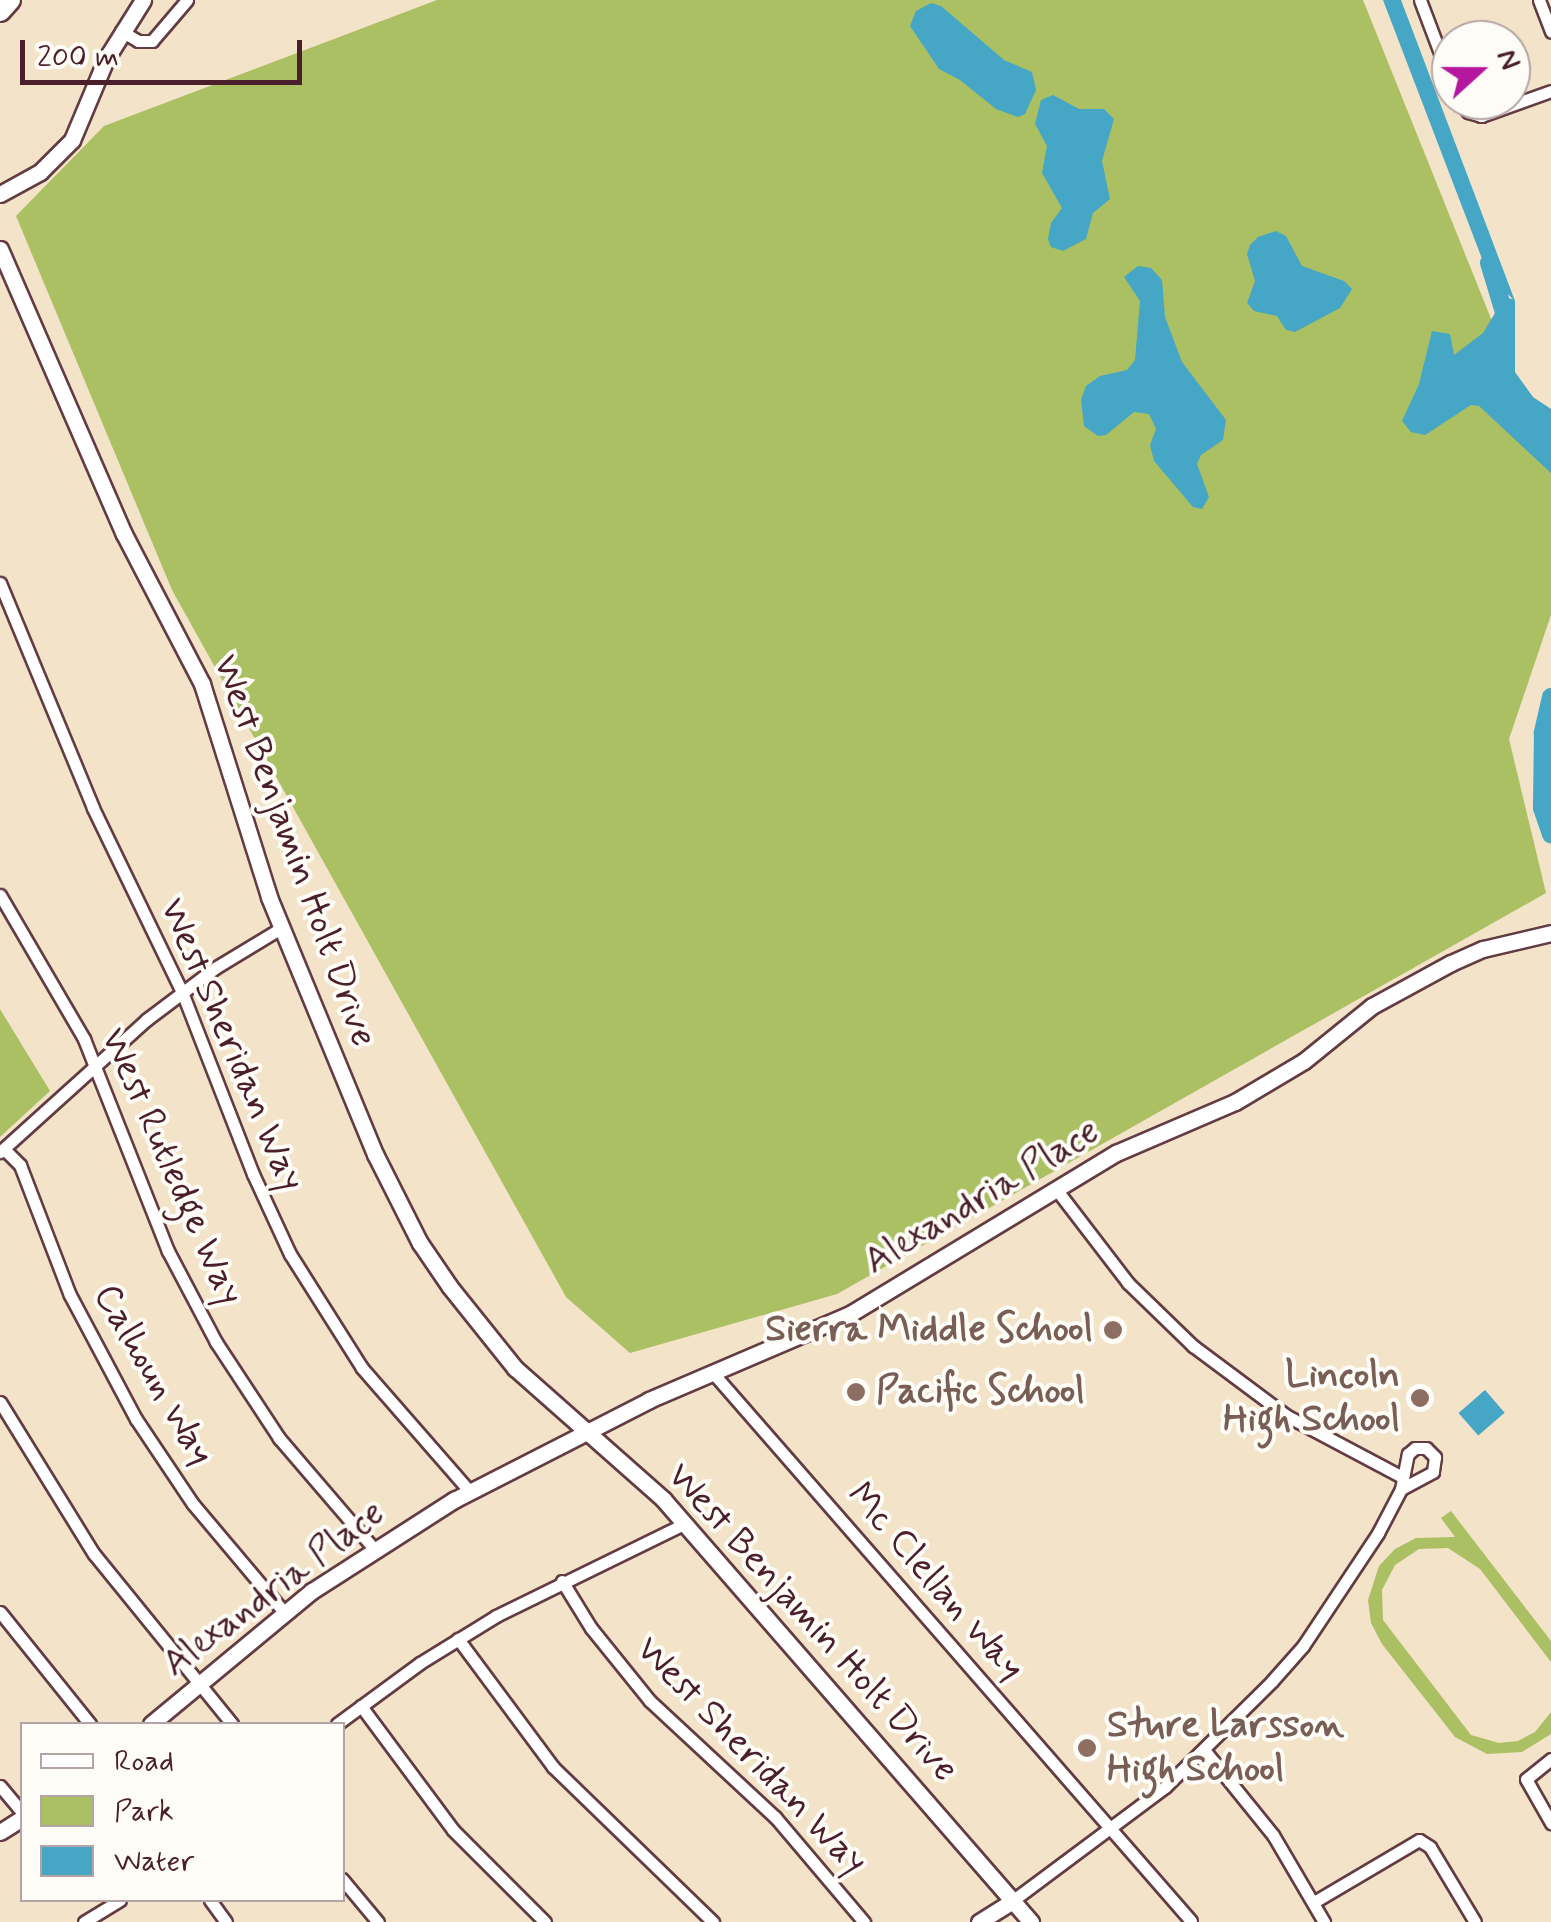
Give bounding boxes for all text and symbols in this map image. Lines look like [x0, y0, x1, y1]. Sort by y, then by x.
scale bar [25, 20, 308, 82]
north arrow [1431, 20, 1531, 120]
text: 200 m [37, 38, 119, 77]
text: N [1487, 44, 1528, 75]
street label: West Benjamin Holt Drive [202, 649, 386, 1053]
street label: West Sheridan Way [148, 889, 314, 1201]
street label: West Rutledge Way [88, 1019, 254, 1315]
street label: Alexandria Place [856, 1109, 1108, 1285]
street label: Calhoun Way [81, 1273, 225, 1477]
place label: Sierra Middle School [764, 1307, 1093, 1353]
marker: Sierra Middle School [1102, 1319, 1124, 1341]
place label: Lincoln High School [1223, 1353, 1400, 1442]
place label: Pacific School [876, 1369, 1086, 1415]
marker: Pacific School [845, 1381, 867, 1403]
marker: Lincoln High School [1409, 1387, 1431, 1409]
street label: West Benjamin Holt Drive [656, 1454, 968, 1792]
street label: Mc Clellan Way [834, 1470, 1036, 1694]
street label: Alexandria Place [154, 1491, 394, 1687]
street label: West Sheridan Way [624, 1625, 878, 1887]
place label: Sture Larsson High School [1107, 1703, 1337, 1792]
legend [20, 1722, 345, 1902]
marker: Sture Larsson High School [1076, 1737, 1098, 1759]
text: Road [114, 1742, 174, 1781]
text: Park [114, 1792, 174, 1831]
text: Water [114, 1842, 194, 1881]

